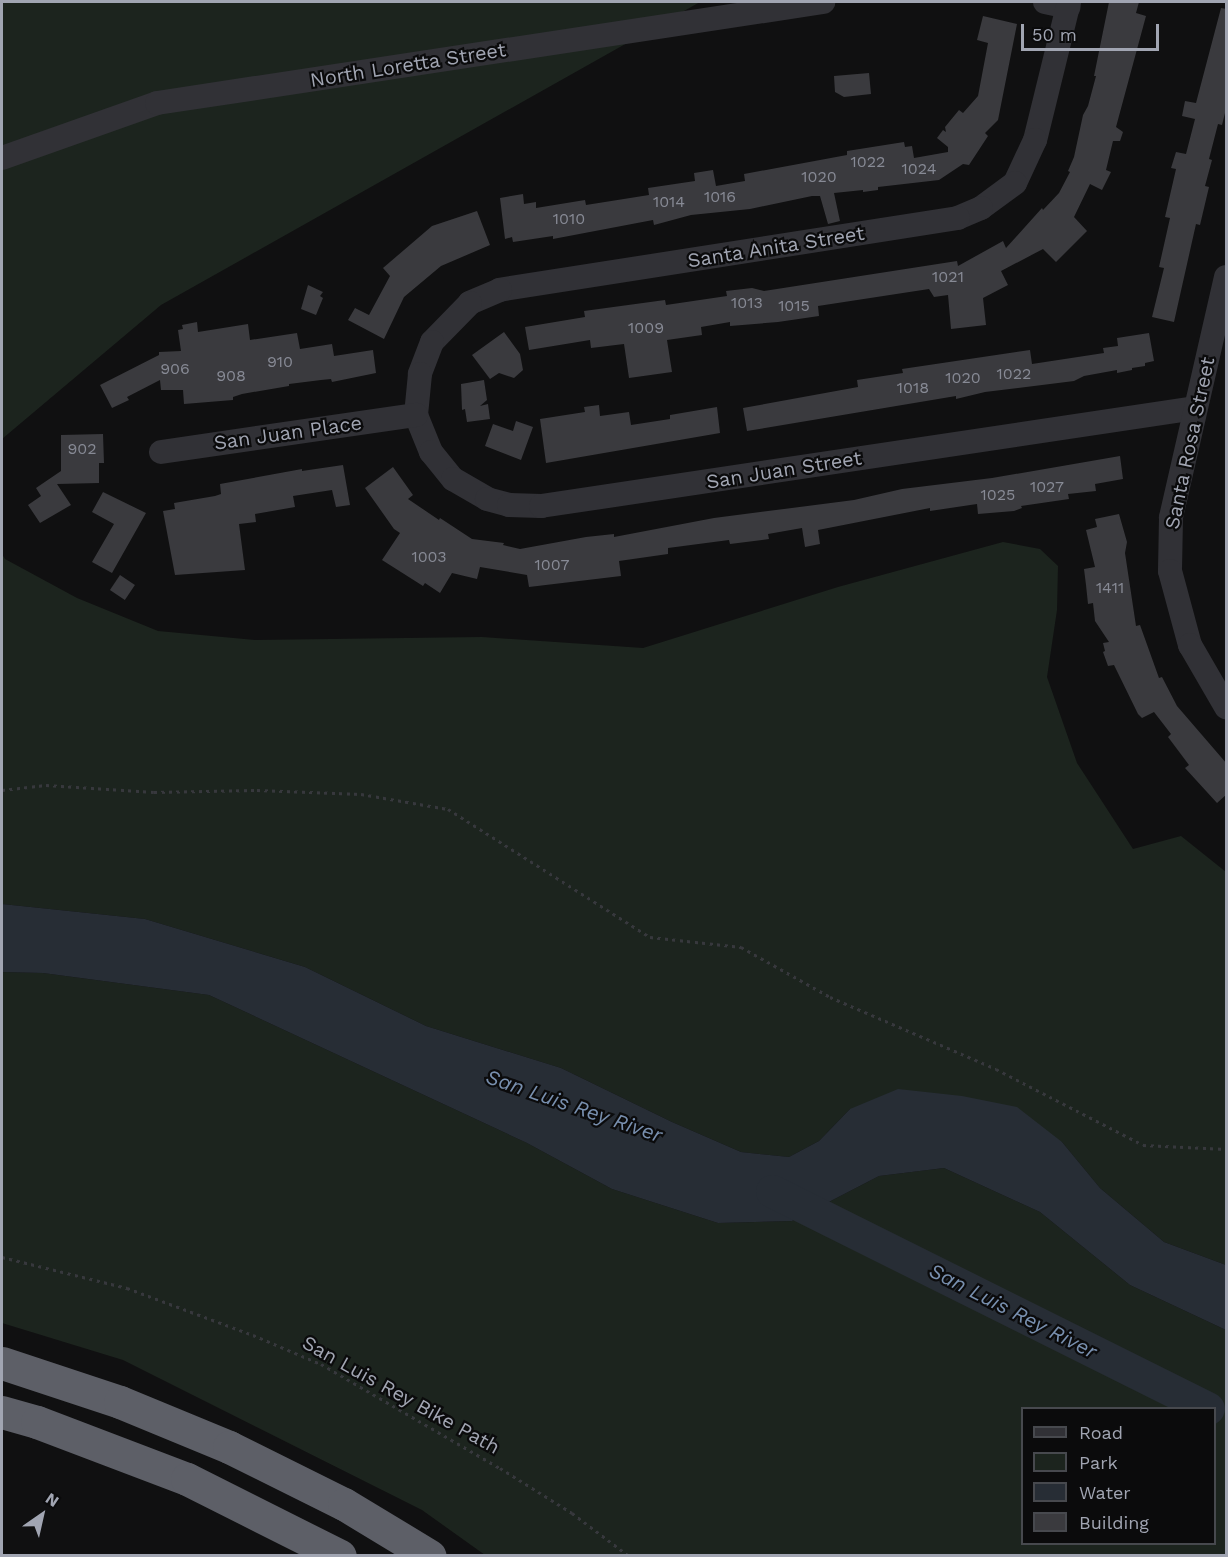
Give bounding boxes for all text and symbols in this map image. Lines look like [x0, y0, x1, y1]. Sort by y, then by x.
scale bar [1024, 12, 1162, 50]
text: 50 m [1032, 24, 1077, 45]
street label: North Loretta Street [308, 38, 508, 92]
house number: 1022 [851, 152, 885, 172]
house number: 1024 [902, 159, 936, 179]
house number: 1020 [801, 167, 837, 187]
house number: 1016 [704, 187, 736, 207]
house number: 1014 [653, 192, 685, 212]
house number: 1010 [553, 209, 585, 229]
street label: Santa Anita Street [685, 221, 867, 273]
house number: 1021 [932, 267, 964, 287]
house number: 1013 [731, 293, 763, 313]
house number: 1015 [778, 296, 810, 316]
house number: 1009 [628, 318, 664, 338]
house number: 910 [267, 352, 293, 372]
street label: Santa Rosa Street [1160, 354, 1220, 532]
house number: 906 [160, 359, 190, 379]
house number: 1022 [997, 364, 1031, 384]
house number: 908 [216, 366, 246, 386]
house number: 1020 [945, 368, 981, 388]
house number: 1018 [897, 378, 929, 398]
street label: San Juan Place [212, 411, 364, 455]
house number: 902 [67, 439, 97, 459]
street label: San Juan Street [704, 446, 864, 494]
house number: 1027 [1030, 477, 1064, 497]
house number: 1025 [981, 485, 1015, 505]
house number: 1003 [411, 547, 447, 567]
house number: 1007 [535, 555, 569, 575]
house number: 1411 [1096, 578, 1124, 598]
water label: San Luis Rey River [482, 1064, 666, 1148]
water label: San Luis Rey River [925, 1258, 1101, 1364]
street label: San Luis Rey Bike Path [298, 1331, 504, 1459]
legend [1021, 1407, 1216, 1545]
text: Road [1079, 1422, 1123, 1443]
text: Park [1079, 1452, 1118, 1473]
text: Water [1079, 1482, 1131, 1503]
north arrow [12, 1485, 72, 1545]
text: N [42, 1488, 63, 1511]
text: Building [1079, 1512, 1149, 1533]

